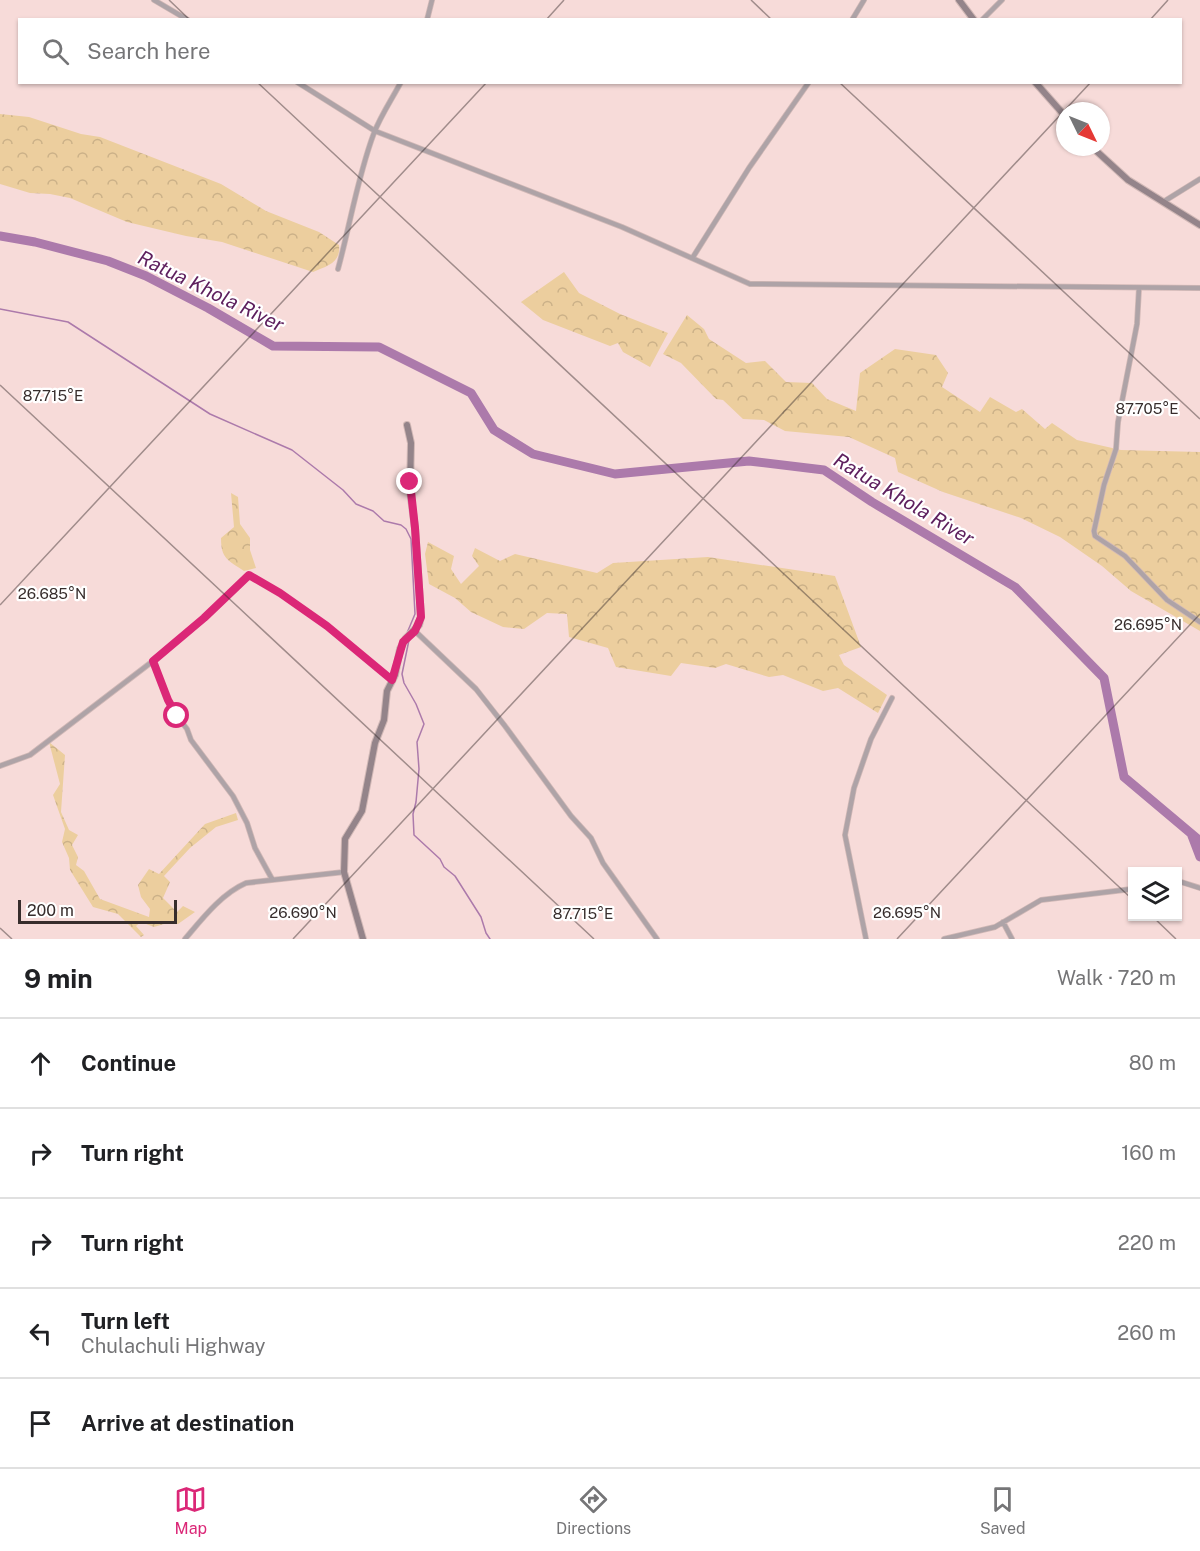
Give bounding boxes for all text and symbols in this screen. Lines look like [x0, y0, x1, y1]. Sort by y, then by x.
search box [18, 18, 1182, 84]
icon: search [39, 35, 72, 68]
text: Search here [87, 38, 211, 64]
north arrow [1056, 102, 1110, 156]
water label: Ratua Khola River [134, 245, 288, 337]
text: 87.715°E [23, 387, 83, 404]
text: 87.705°E [1116, 400, 1179, 417]
water label: Ratua Khola River [829, 448, 979, 551]
route end [396, 468, 422, 494]
text: 26.685°N [18, 585, 86, 602]
text: 26.695°N [1114, 616, 1182, 633]
route start [163, 702, 189, 728]
map controls [1128, 867, 1182, 921]
button: layers [1128, 867, 1182, 921]
scale bar [18, 897, 177, 924]
text: 200 m [27, 901, 74, 920]
text: 26.690°N [269, 904, 337, 921]
text: 26.695°N [873, 904, 941, 921]
text: 87.715°E [553, 905, 613, 922]
text: 9 min [24, 963, 93, 994]
text: Walk · 720 m [1057, 966, 1176, 990]
icon: ahead [24, 1047, 57, 1080]
text: Continue [81, 1050, 176, 1076]
text: 80 m [1129, 1051, 1176, 1075]
icon: right [24, 1137, 57, 1170]
text: Turn right [81, 1140, 184, 1166]
text: 160 m [1121, 1141, 1176, 1165]
icon: right [24, 1227, 57, 1260]
text: Turn right [81, 1230, 184, 1256]
text: 220 m [1118, 1231, 1176, 1255]
text: Turn left [81, 1308, 170, 1334]
icon: left [24, 1317, 57, 1350]
text: 260 m [1117, 1321, 1176, 1345]
text: Chulachuli Highway [81, 1334, 266, 1358]
icon: arrive [24, 1407, 57, 1440]
text: Arrive at destination [81, 1410, 294, 1436]
tab: Map [174, 1483, 207, 1538]
tab: Directions [556, 1483, 631, 1538]
tab: Saved [980, 1483, 1026, 1538]

